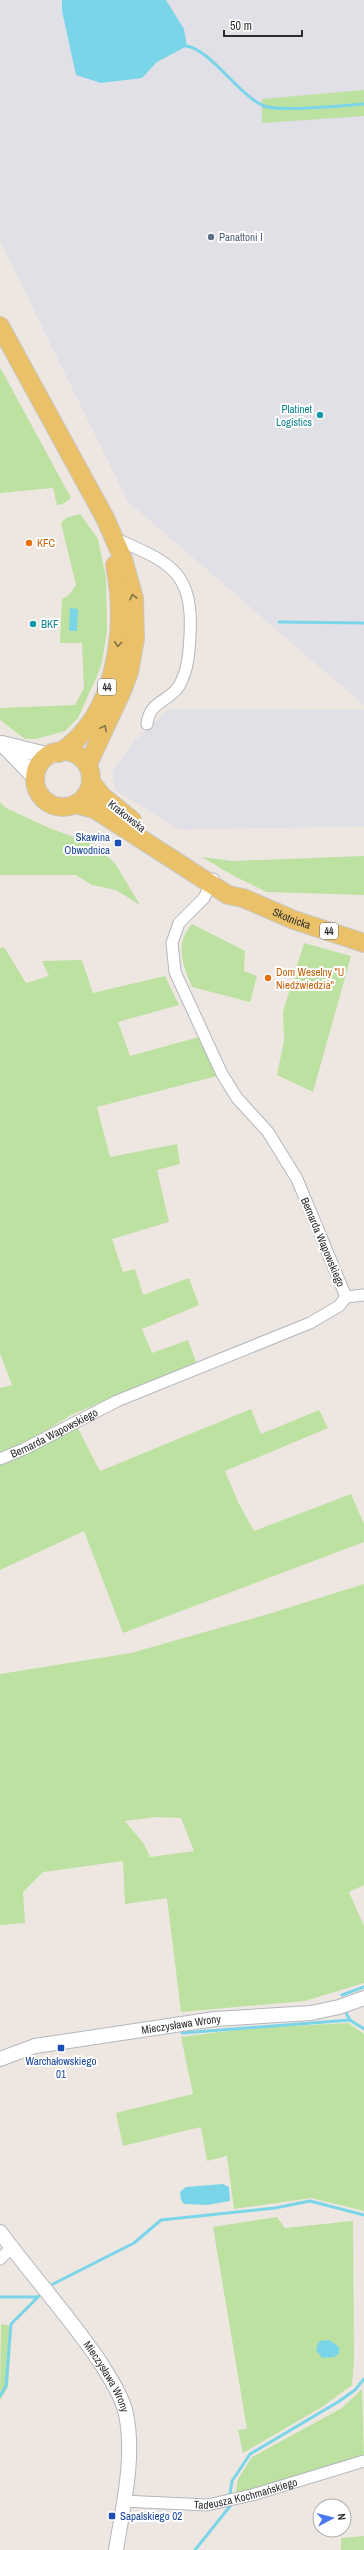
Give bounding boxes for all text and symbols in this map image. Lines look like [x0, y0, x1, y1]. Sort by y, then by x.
scale bar [224, 12, 302, 38]
text: 50 m [230, 18, 252, 34]
place label: Panattoni I [219, 230, 263, 244]
marker: Panattoni I [206, 232, 216, 242]
place label: Platinet Logistics [276, 402, 312, 429]
marker: Platinet Logistics [315, 410, 325, 420]
place label: KFC [37, 536, 56, 550]
marker: KFC [24, 538, 34, 548]
one-way arrow [130, 594, 138, 600]
place label: BKF [41, 617, 59, 631]
marker: BKF [28, 619, 38, 629]
one-way arrow [114, 641, 123, 647]
road number: 44 [98, 679, 116, 695]
one-way arrow [100, 725, 107, 733]
street label: Krakowska [105, 797, 149, 835]
place label: Skawina Obwodnica [64, 830, 110, 857]
marker: Skawina Obwodnica [113, 838, 123, 848]
street label: Skotnicka [271, 905, 312, 932]
road number: 44 [320, 923, 338, 939]
place label: Dom Weselny "U Niedźwiedzia" [276, 965, 344, 992]
marker: Dom Weselny "U Niedźwiedzia" [263, 973, 273, 983]
street label: Bernarda Wapowskiego [298, 1195, 348, 1289]
street label: Bernarda Wapowskiego [8, 1405, 100, 1461]
street label: Mieczysława Wrony [140, 2012, 222, 2037]
marker: Warchałowskiego 01 [56, 2043, 66, 2053]
place label: Warchałowskiego 01 [26, 2054, 96, 2081]
street label: Mieczysława Wrony [80, 2338, 132, 2414]
street label: Tadeusza Kochmańskiego [193, 2475, 299, 2512]
north arrow [312, 2498, 352, 2538]
place label: Sapalskiego 02 [120, 2509, 182, 2523]
marker: Sapalskiego 02 [107, 2511, 117, 2521]
text: N [335, 2513, 349, 2521]

